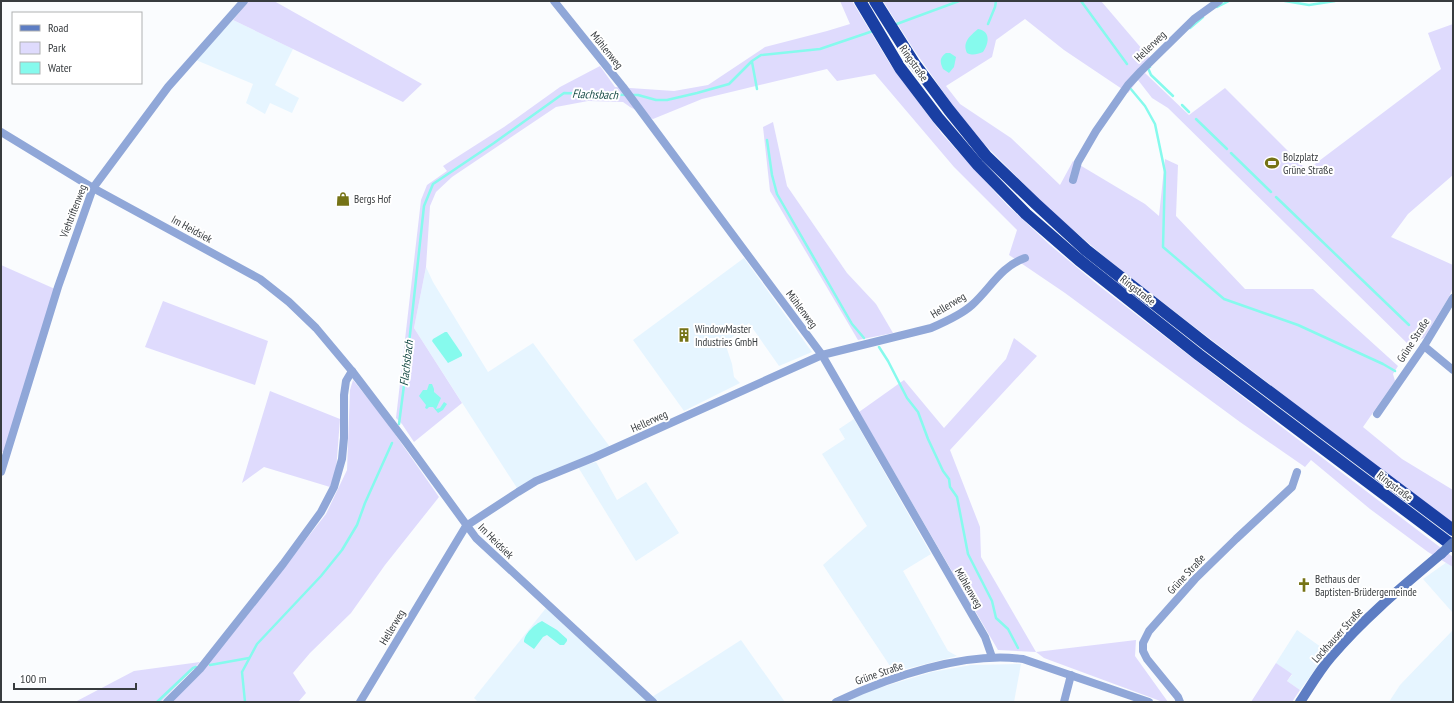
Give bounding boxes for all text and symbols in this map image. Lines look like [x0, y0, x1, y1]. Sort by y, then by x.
legend [12, 12, 142, 84]
text: Road [48, 20, 68, 35]
street label: Hellerweg [1131, 27, 1169, 64]
street label: Mühlenweg [588, 28, 626, 72]
text: Park [48, 40, 66, 55]
street label: Ringstraße [896, 42, 932, 84]
text: Water [48, 60, 73, 75]
water label: Flachsbach [572, 86, 619, 102]
place label: Bolzplatz Grüne Straße [1283, 150, 1333, 177]
sports icon: Bolzplatz Grüne Straße [1264, 155, 1280, 171]
street label: Viehtriftenweg [56, 182, 90, 241]
shop icon: Bergs Hof [335, 191, 351, 207]
place label: Bergs Hof [354, 192, 392, 206]
street label: Im Heidsiek [169, 212, 216, 246]
street label: Ringstraße [1117, 272, 1159, 309]
street label: Mühlenweg [783, 287, 821, 331]
street label: Hellerweg [928, 289, 968, 321]
street label: Grüne Straße [1394, 315, 1433, 365]
place label: WindowMaster Industries GmbH [695, 322, 758, 349]
building icon: WindowMaster Industries GmbH [676, 327, 692, 343]
water label: Flachsbach [396, 339, 416, 387]
street label: Hellerweg [628, 407, 670, 435]
street label: Ringstraße [1374, 468, 1416, 504]
street label: Im Heidsiek [475, 520, 517, 562]
street label: Grüne Straße [1164, 551, 1208, 597]
street label: Mühlenweg [952, 565, 986, 611]
place label: Bethaus der Baptisten-Brüdergemeinde [1315, 572, 1417, 599]
church icon: Bethaus der Baptisten-Brüdergemeinde [1296, 577, 1312, 593]
street label: Lockhauser Straße [1308, 604, 1366, 666]
street label: Hellerweg [376, 607, 408, 647]
street label: Grüne Straße [853, 658, 905, 688]
scale bar [14, 665, 136, 691]
text: 100 m [20, 671, 47, 686]

